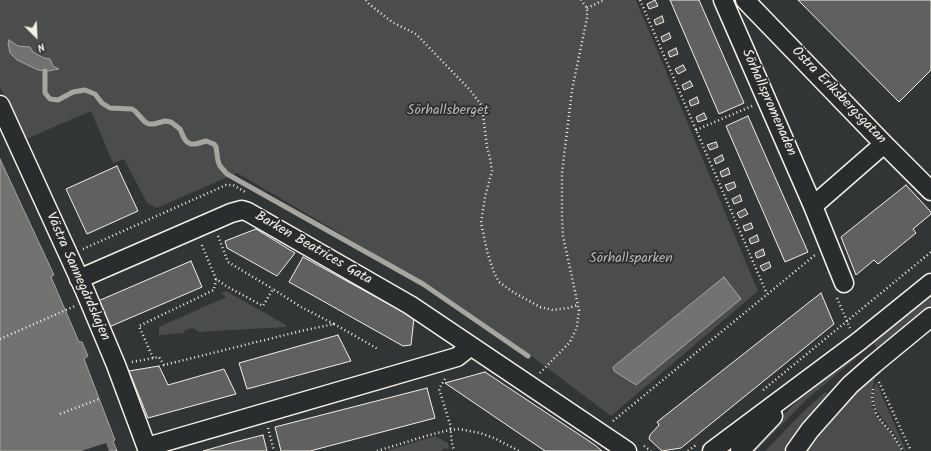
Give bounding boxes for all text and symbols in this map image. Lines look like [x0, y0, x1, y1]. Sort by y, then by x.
north arrow [16, 16, 56, 56]
text: N [34, 37, 48, 57]
street label: Östra Eriksbergsgatan [787, 44, 889, 148]
street label: Sörhallspromenaden [737, 47, 799, 159]
park label: Sörhallsberget [407, 104, 489, 120]
street label: Barken Beatrices Gata [251, 209, 375, 289]
street label: Västra Sannegårdskajen [41, 210, 113, 344]
park label: Sörhallsparken [589, 252, 673, 268]

